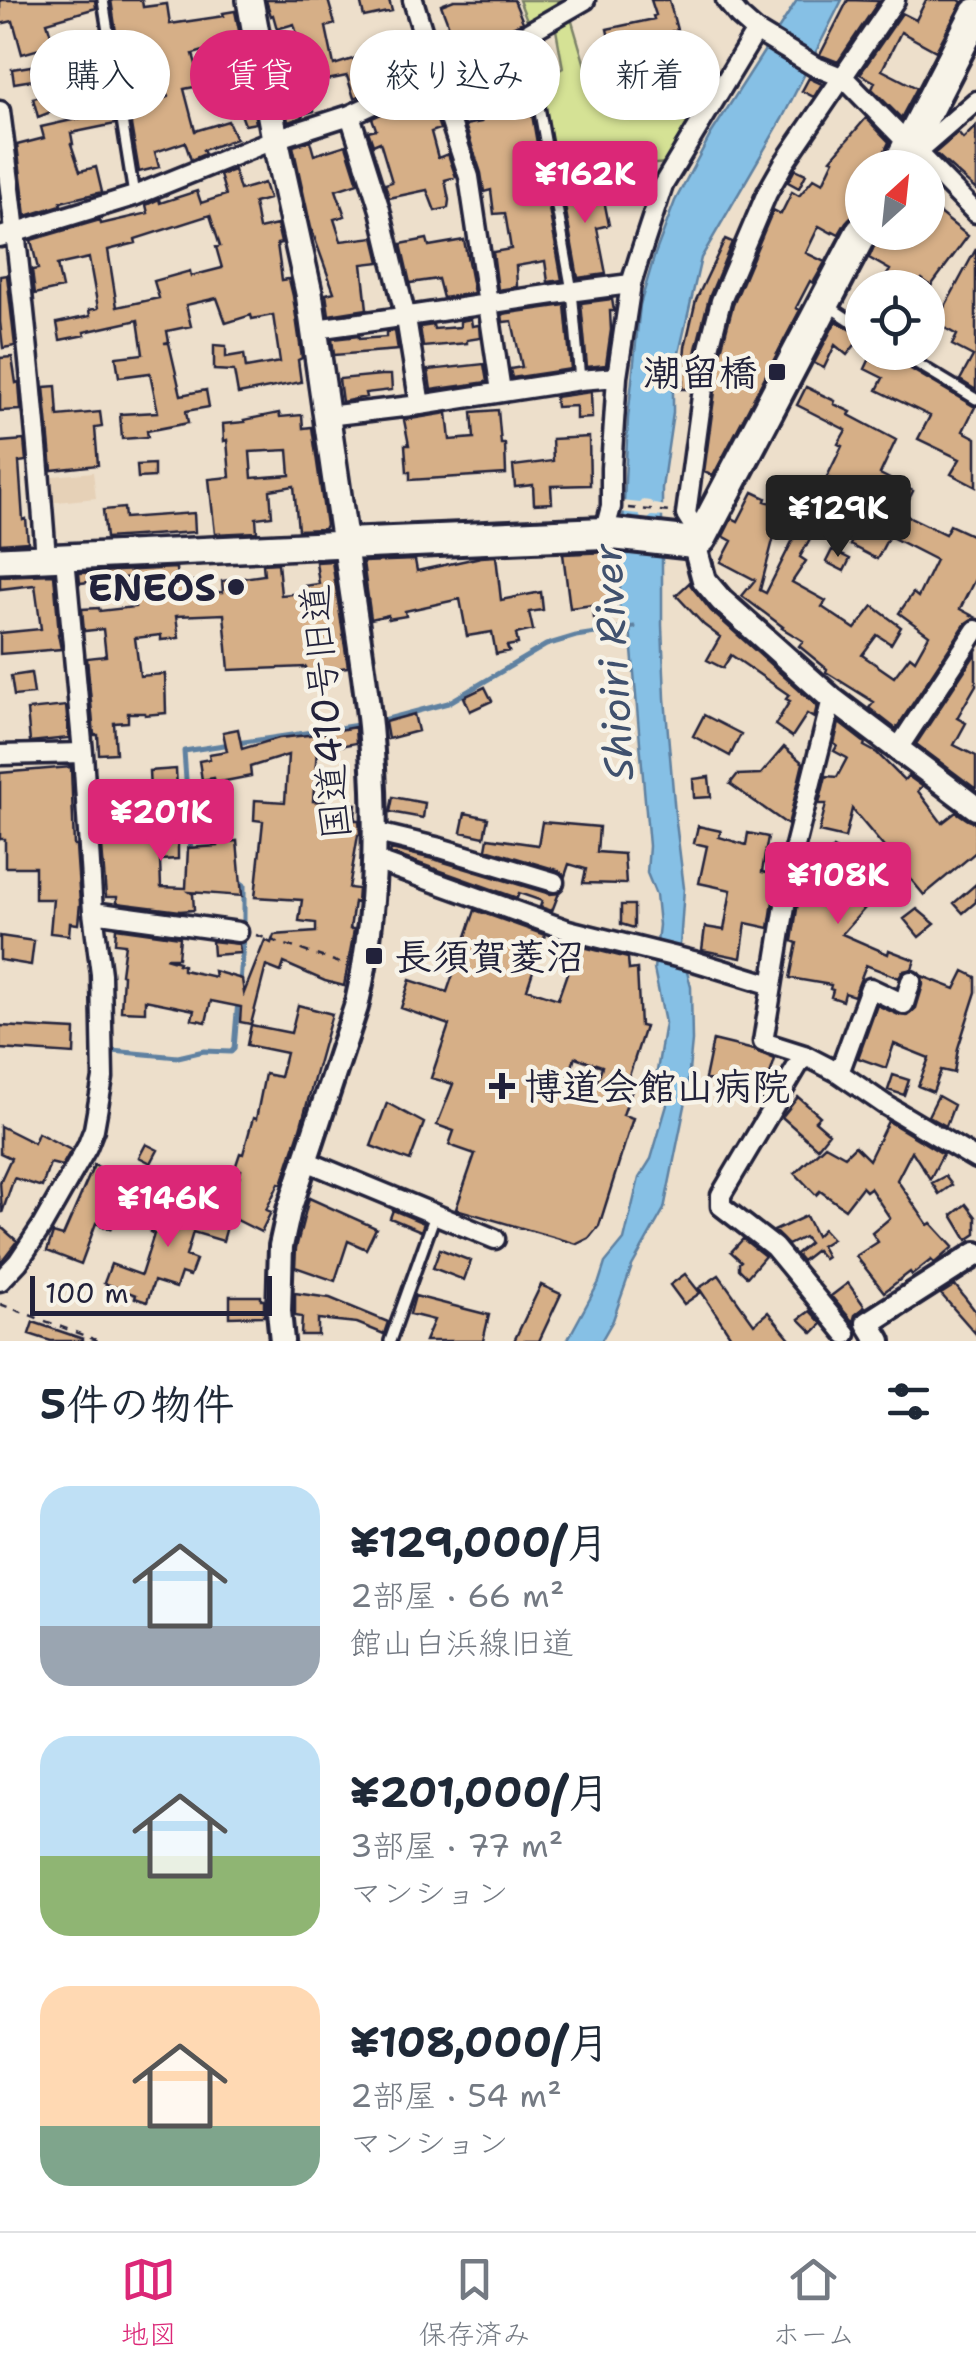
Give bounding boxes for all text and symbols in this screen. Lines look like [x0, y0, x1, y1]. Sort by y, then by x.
chip: 購入 [30, 30, 170, 120]
chip: 賃貸 [190, 30, 330, 120]
chip: 絞り込み [350, 30, 560, 120]
chip: 新着 [580, 30, 720, 120]
pin: ¥162K [515, 141, 655, 226]
north arrow [845, 150, 945, 250]
map controls [845, 150, 945, 370]
text: ¥162K [534, 152, 636, 195]
button: locate [845, 270, 945, 370]
place label: 潮留橋 [643, 347, 757, 398]
marker: 潮留橋 [766, 361, 788, 383]
pin: ¥129K [768, 475, 908, 560]
text: ¥129K [788, 486, 888, 529]
water label: Shioiri River [580, 541, 646, 782]
place label: ENEOS [88, 562, 216, 613]
marker: ENEOS [225, 576, 247, 598]
street label: 国道410号旧道 [288, 582, 362, 842]
pin: ¥201K [91, 779, 231, 864]
text: ¥201K [110, 790, 212, 833]
pin: ¥108K [768, 842, 908, 927]
text: ¥108K [787, 853, 889, 896]
place label: 長須賀菱沼 [394, 931, 584, 982]
marker: 長須賀菱沼 [363, 945, 385, 967]
place label: 博道会館山病院 [524, 1061, 790, 1112]
marker: 博道会館山病院 [489, 1073, 515, 1099]
pin: ¥146K [98, 1165, 238, 1250]
text: ¥146K [117, 1176, 219, 1219]
scale bar [30, 1271, 272, 1316]
text: 100 m [45, 1274, 129, 1312]
icon: filters [881, 1374, 936, 1429]
text: 5件の物件 [40, 1376, 234, 1432]
text: ¥129,000/月 [350, 1514, 609, 1570]
icon: home [120, 1526, 240, 1646]
text: 2部屋 · 66 m² [350, 1574, 564, 1617]
text: 館山白浜線旧道 [350, 1621, 574, 1664]
text: ¥201,000/月 [350, 1764, 610, 1820]
icon: home [120, 1776, 240, 1896]
text: 3部屋 · 77 m² [350, 1824, 563, 1867]
text: マンション [350, 1871, 509, 1914]
text: ¥108,000/月 [350, 2014, 610, 2070]
icon: home [120, 2026, 240, 2146]
text: 2部屋 · 54 m² [350, 2074, 562, 2117]
text: マンション [350, 2121, 509, 2164]
tab: 地図 [121, 2252, 177, 2353]
tab: 保存済み [419, 2252, 531, 2353]
tab: ホーム [772, 2252, 855, 2353]

